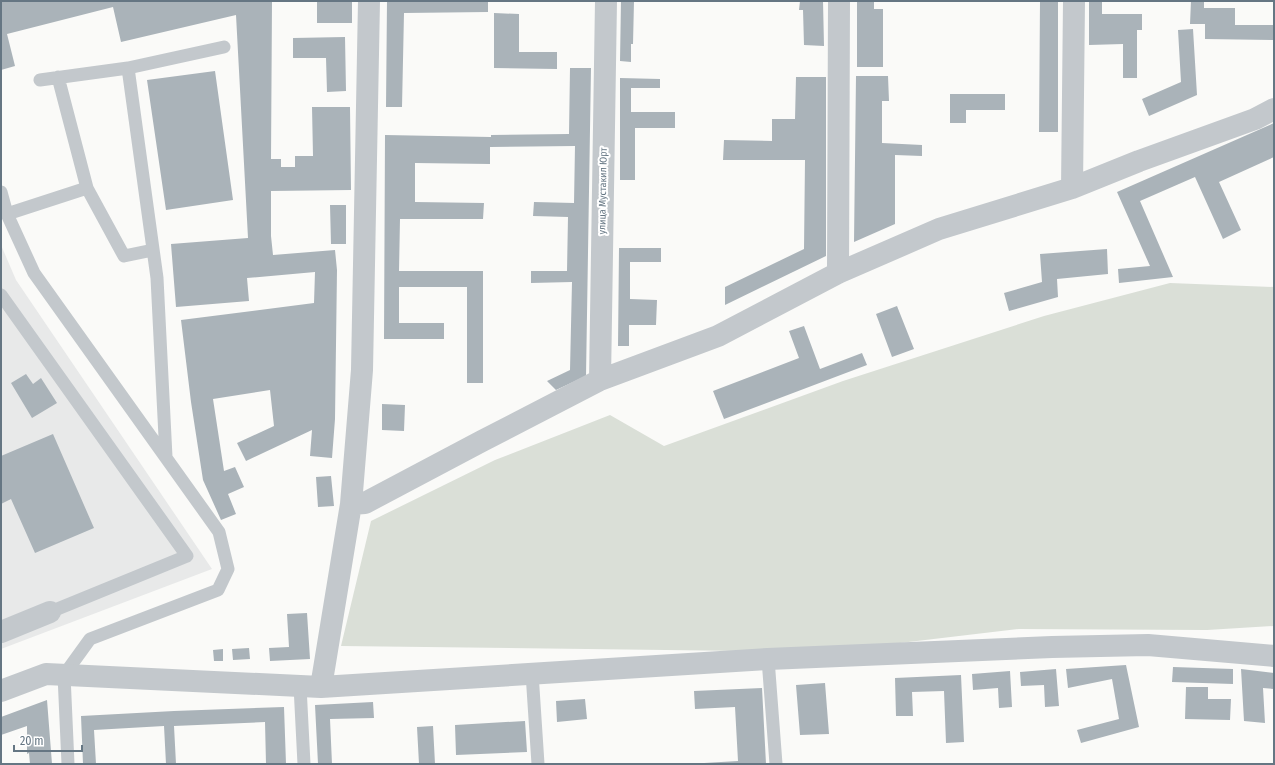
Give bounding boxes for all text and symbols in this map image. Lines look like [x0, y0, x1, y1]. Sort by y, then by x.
street label: улица Мустакил Юрт [596, 147, 610, 234]
scale bar [14, 727, 82, 753]
text: 20 m [20, 734, 44, 748]

